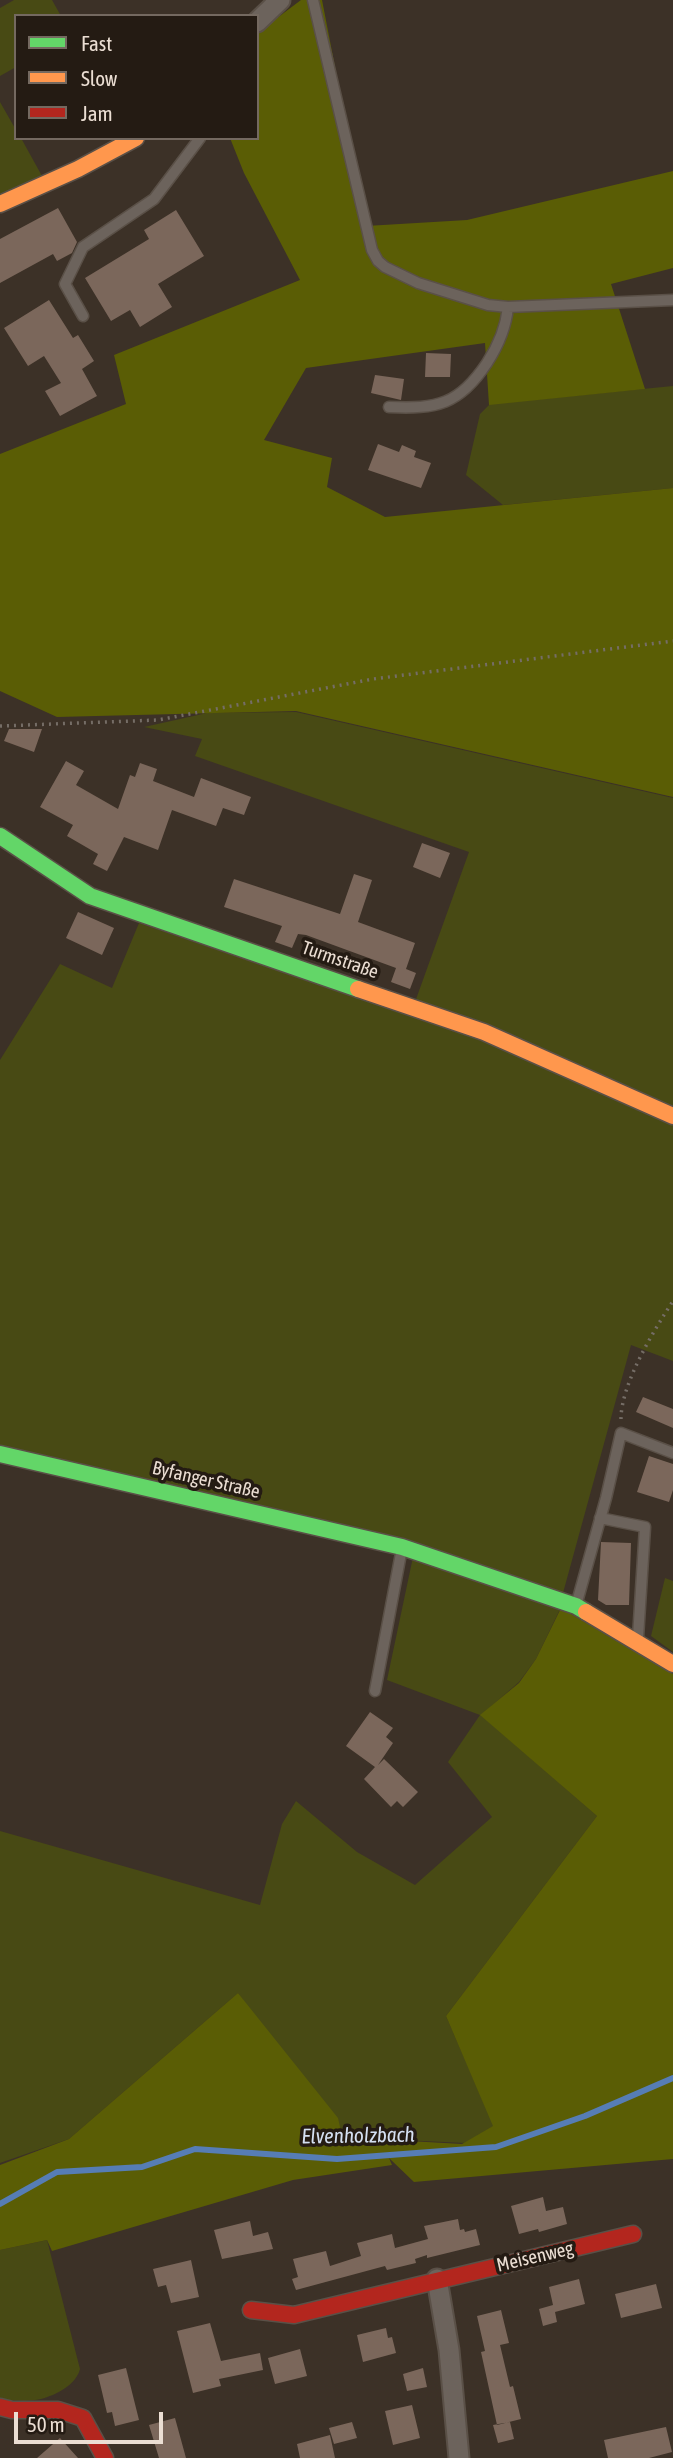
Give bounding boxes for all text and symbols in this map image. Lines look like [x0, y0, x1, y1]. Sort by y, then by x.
legend [14, 14, 259, 140]
text: Fast [81, 31, 112, 55]
text: Slow [81, 66, 117, 90]
text: Jam [81, 101, 113, 125]
street label: Turmstraße [299, 936, 381, 984]
street label: Byfanger Straße [150, 1457, 262, 1503]
water label: Elvenholzbach [301, 2122, 415, 2150]
street label: Meisenweg [494, 2237, 576, 2277]
scale bar [18, 2398, 166, 2442]
text: 50 m [27, 2412, 65, 2436]

